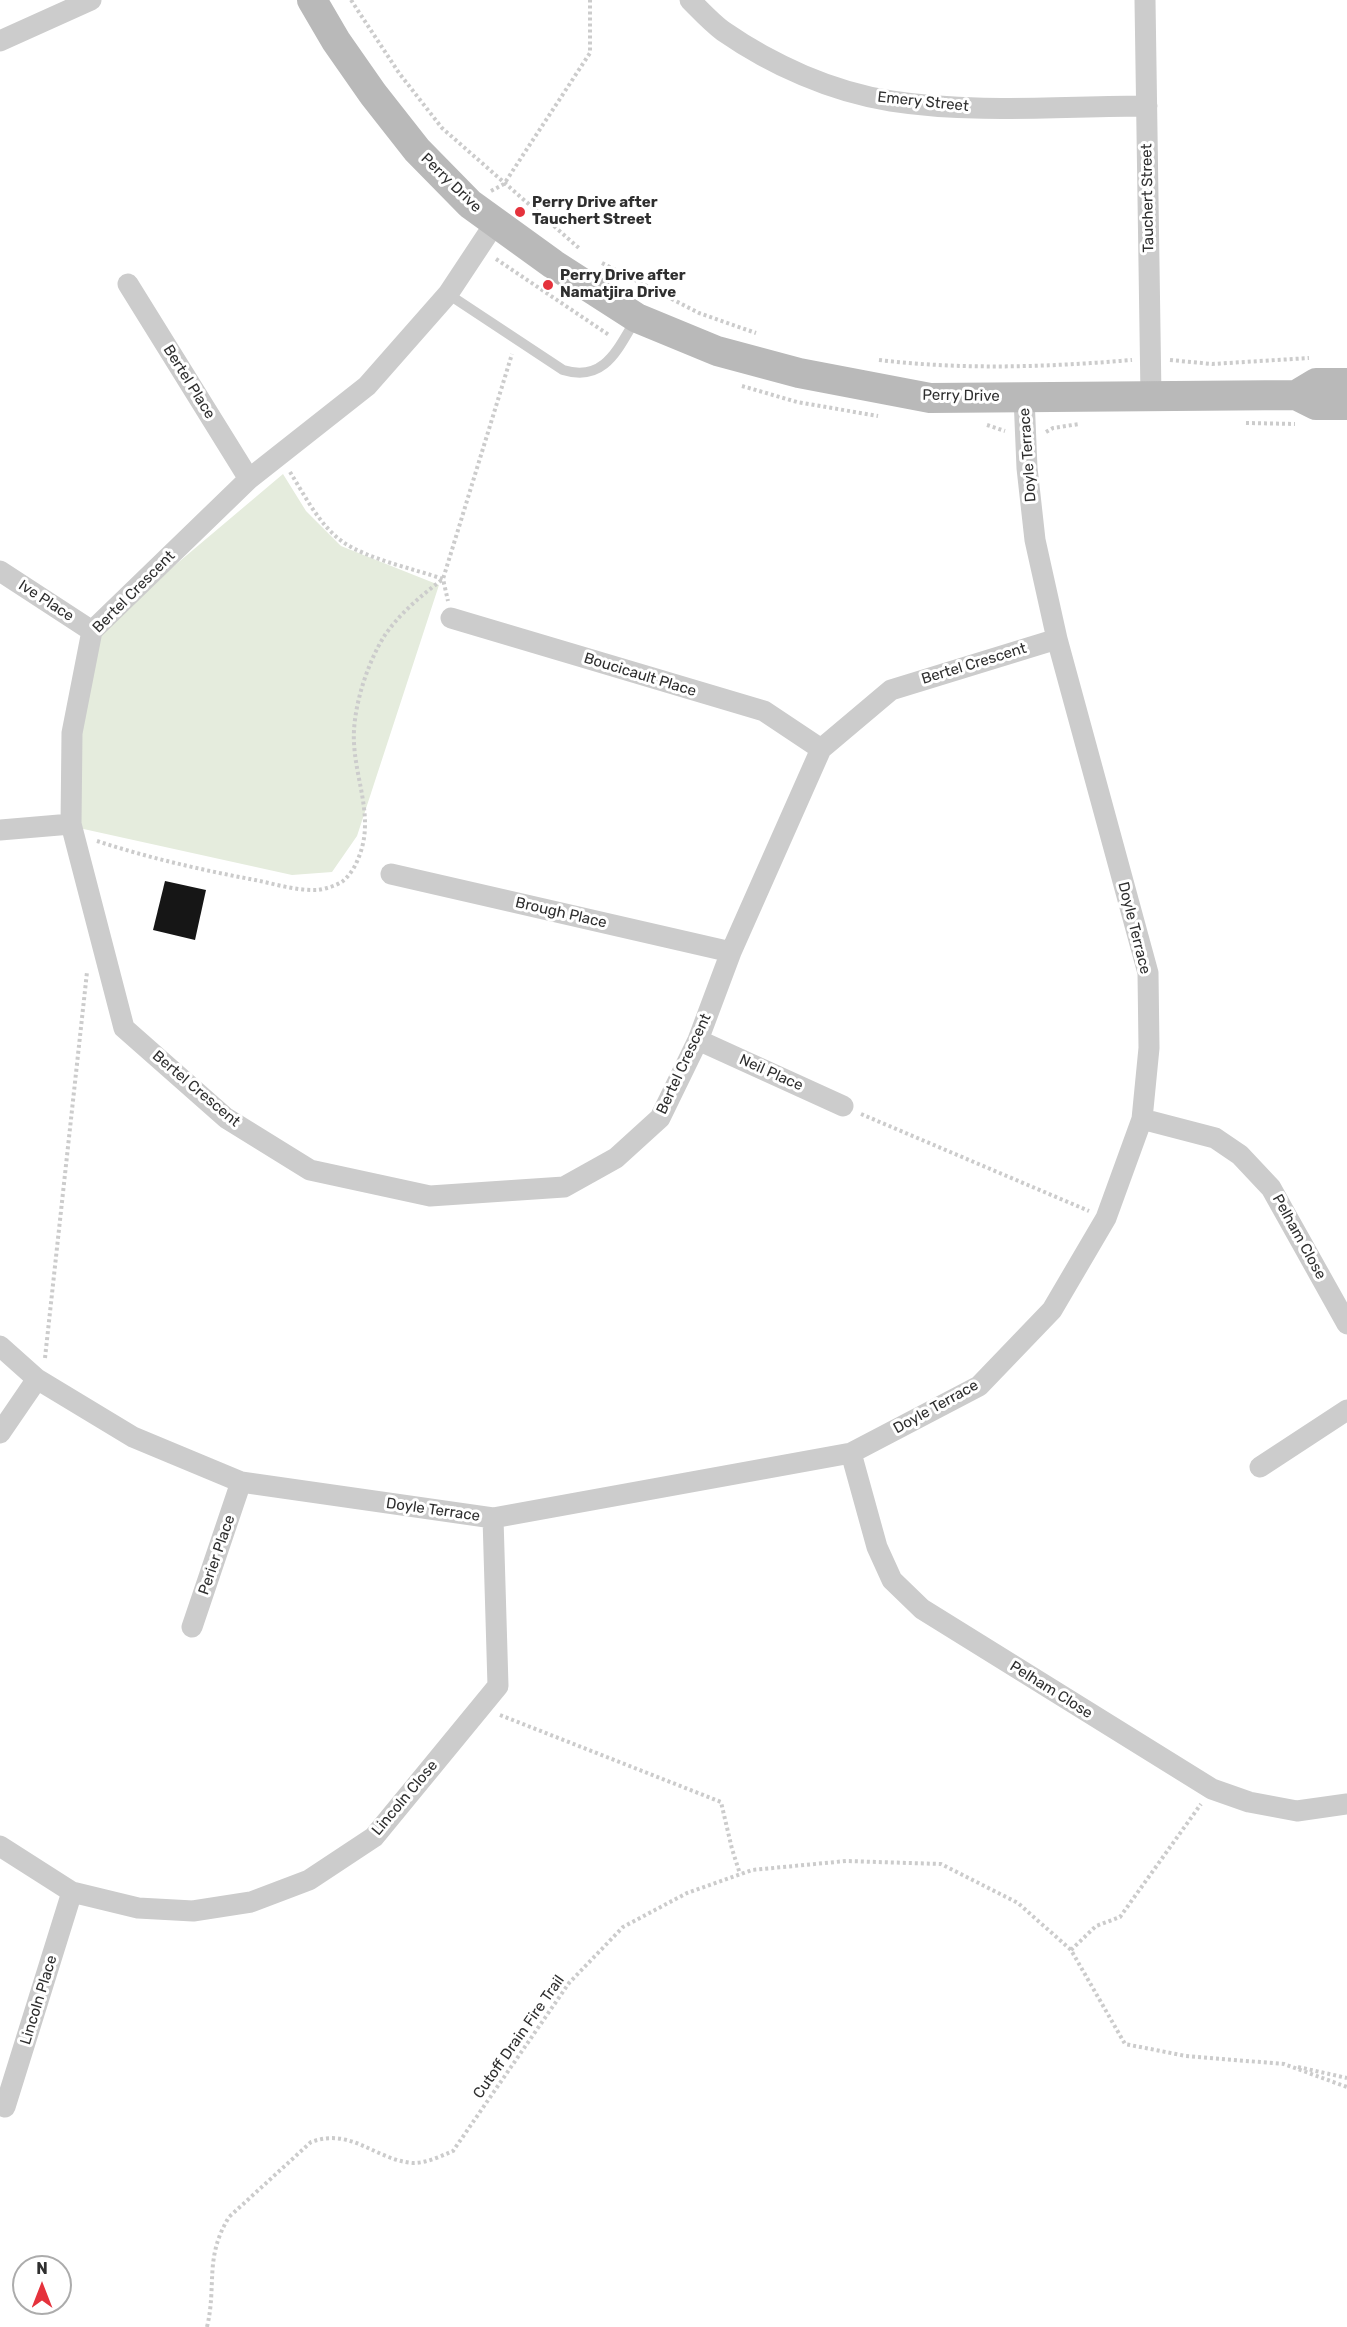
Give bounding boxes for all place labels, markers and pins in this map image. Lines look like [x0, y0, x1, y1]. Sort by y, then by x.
place label: Perry Drive after Tauchert Street [532, 194, 657, 229]
marker: Perry Drive after Tauchert Street [513, 205, 527, 219]
place label: Perry Drive after Namatjira Drive [560, 267, 685, 302]
marker: Perry Drive after Namatjira Drive [541, 278, 555, 292]

